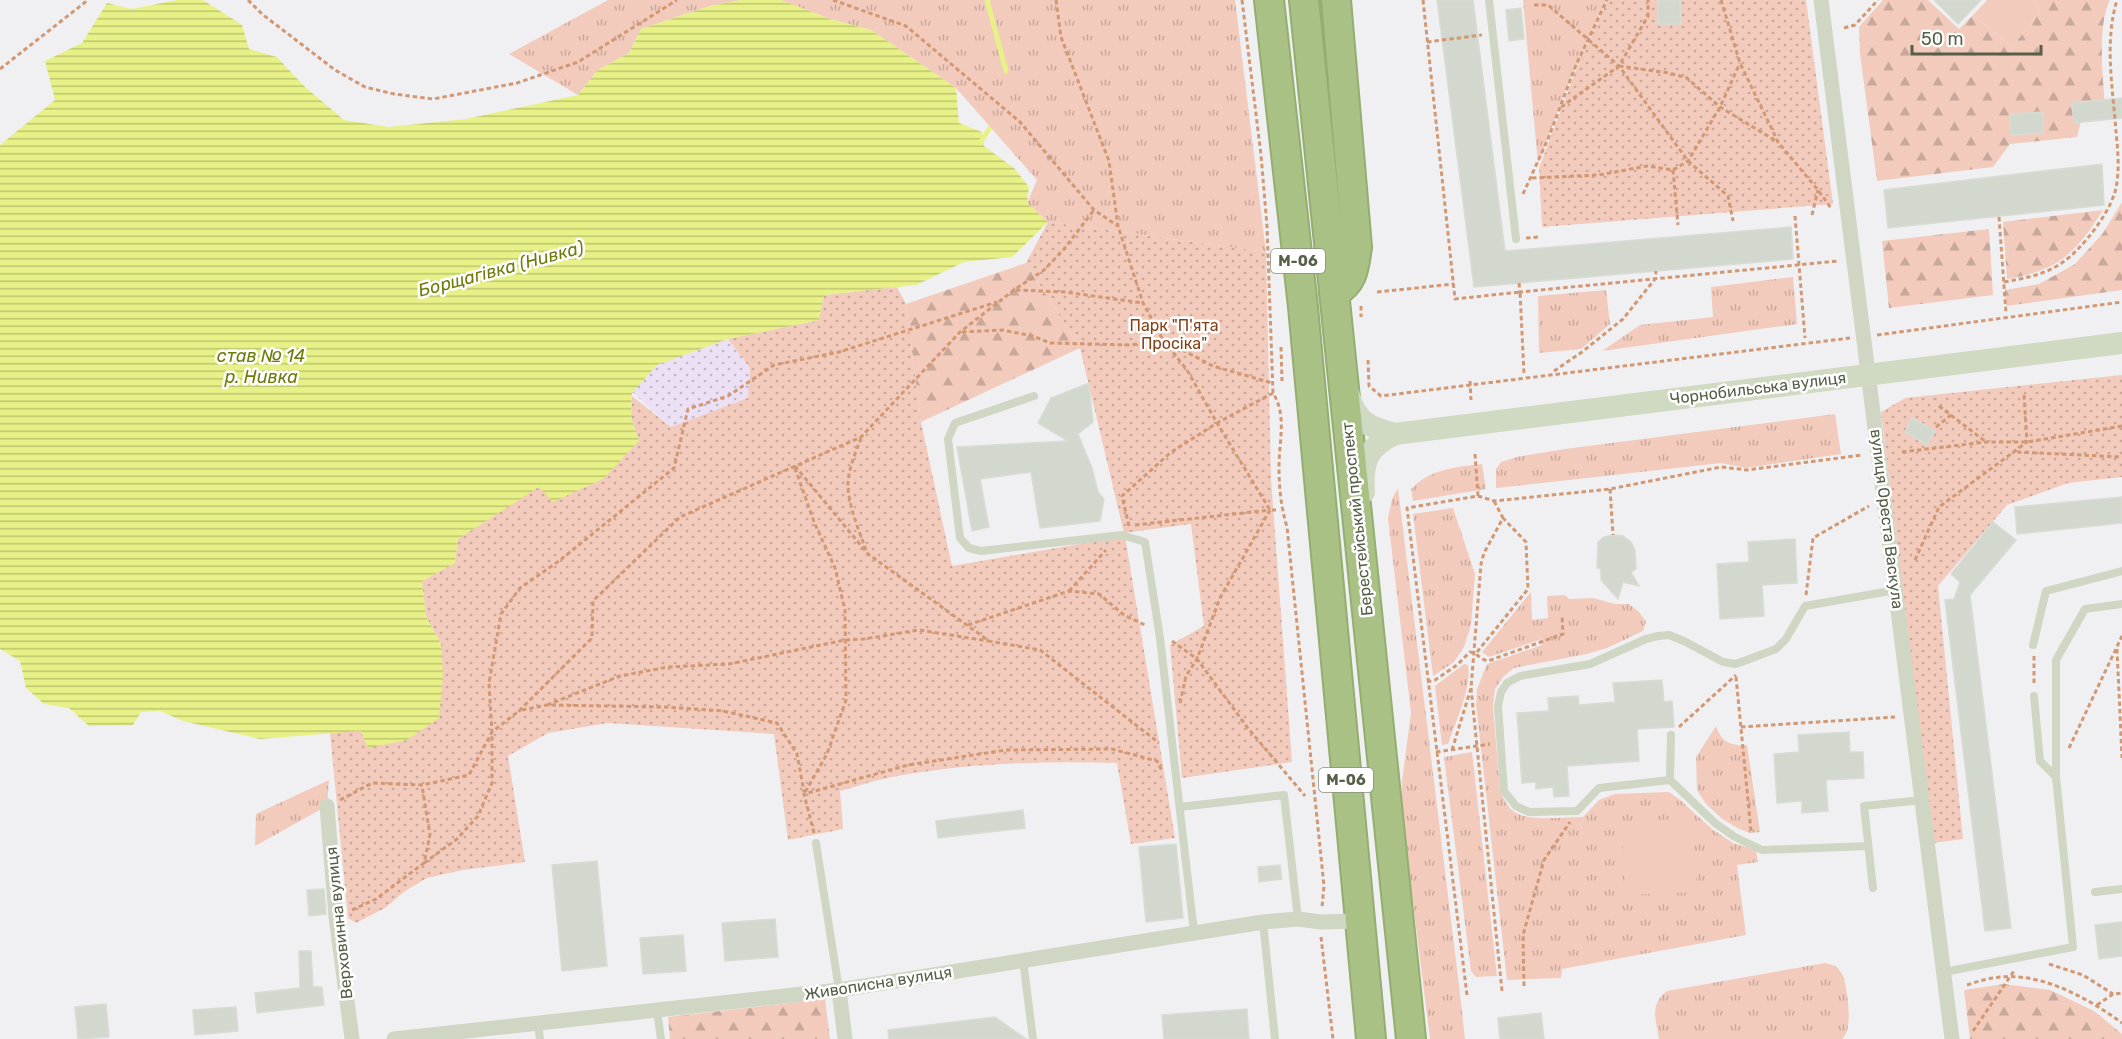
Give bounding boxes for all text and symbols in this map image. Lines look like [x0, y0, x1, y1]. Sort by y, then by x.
scale bar [1912, 18, 2041, 56]
text: 50 m [1921, 28, 1964, 50]
water label: Борщагівка (Нивка) [416, 236, 586, 302]
road number: М-06 [1271, 249, 1325, 273]
park label: Парк "П'ята Просіка" [1130, 316, 1218, 353]
water label: став № 14 р. Нивка [217, 345, 305, 388]
street label: Чорнобильська вулиця [1669, 368, 1847, 408]
street label: Берестейський проспект [1337, 421, 1377, 617]
street label: вулиця Ореста Васкула [1867, 428, 1907, 610]
road number: М-06 [1319, 768, 1373, 792]
street label: Верховинна вулиця [322, 846, 356, 1000]
street label: Живописна вулиця [803, 962, 953, 1004]

